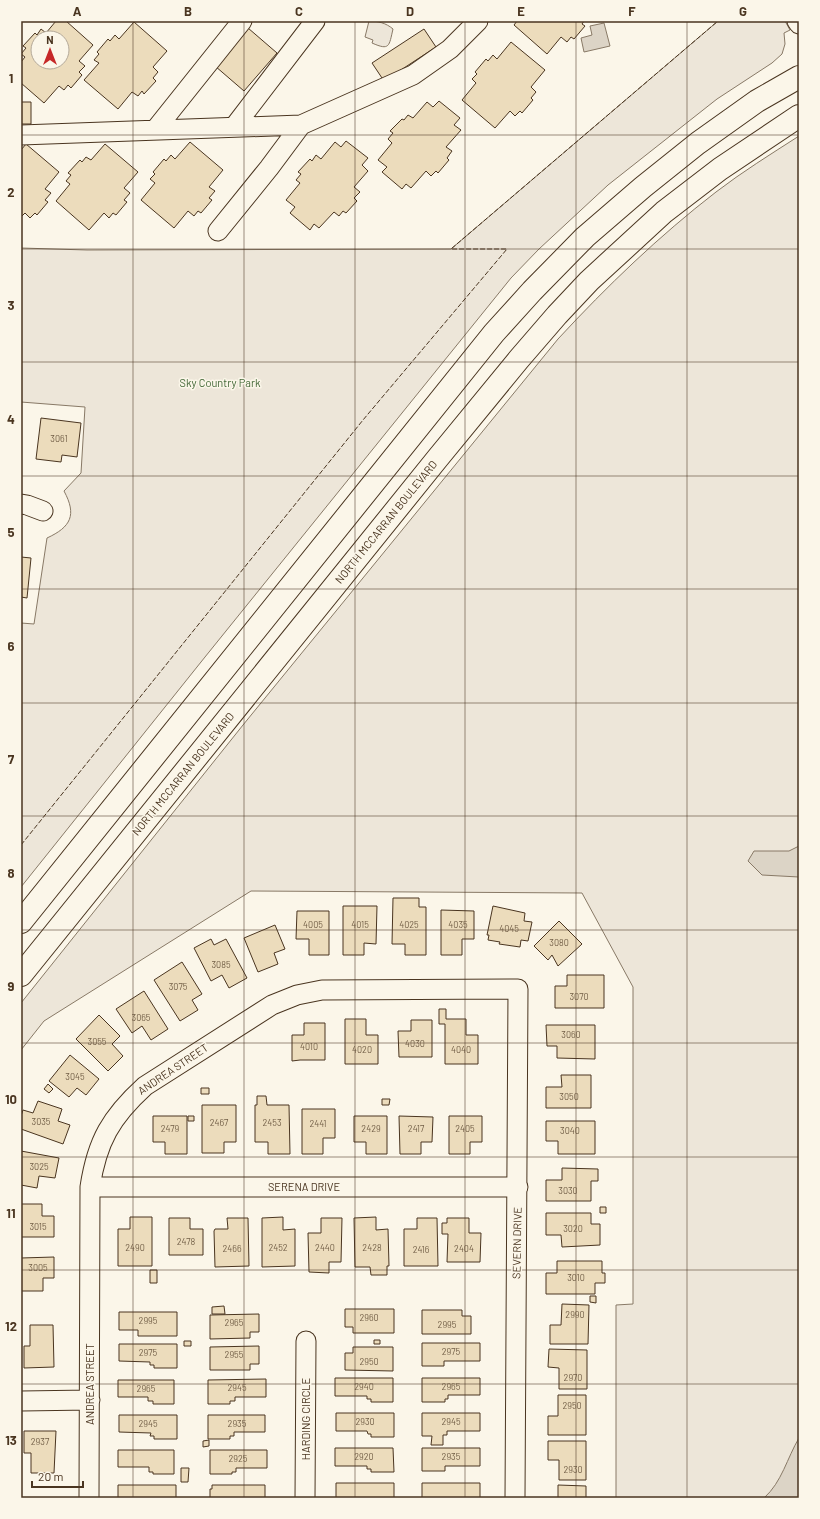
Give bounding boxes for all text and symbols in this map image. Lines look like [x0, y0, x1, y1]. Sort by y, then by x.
text: A [73, 3, 82, 19]
text: B [184, 3, 192, 19]
text: C [295, 3, 303, 19]
text: D [406, 3, 414, 19]
text: E [517, 3, 525, 19]
text: F [628, 3, 636, 19]
text: G [739, 3, 747, 19]
north arrow [30, 30, 70, 70]
text: N [46, 33, 54, 46]
text: 1 [9, 70, 13, 86]
text: 2 [7, 184, 15, 200]
text: 3 [7, 297, 15, 313]
park label: Sky Country Park [180, 376, 261, 389]
text: 4 [7, 411, 15, 427]
house number: 3061 [50, 433, 68, 444]
street label: NORTH MCCARRAN BOULEVARD [332, 457, 439, 586]
text: 5 [7, 524, 15, 540]
text: 6 [8, 638, 15, 654]
street label: NORTH MCCARRAN BOULEVARD [129, 709, 236, 838]
text: 7 [8, 751, 15, 767]
text: 8 [7, 865, 15, 881]
house number: 4005 [303, 919, 323, 930]
house number: 4015 [351, 919, 369, 930]
house number: 4025 [399, 919, 419, 930]
house number: 4035 [448, 919, 468, 930]
house number: 4045 [499, 923, 519, 934]
house number: 3080 [549, 937, 569, 948]
house number: 3085 [211, 959, 231, 970]
text: 9 [8, 978, 15, 994]
house number: 3075 [169, 981, 188, 992]
house number: 3070 [569, 991, 589, 1002]
house number: 3065 [132, 1012, 151, 1023]
house number: 3060 [561, 1029, 581, 1040]
house number: 3055 [88, 1036, 107, 1047]
house number: 4030 [405, 1038, 425, 1049]
street label: ANDREA STREET [135, 1040, 210, 1097]
house number: 4010 [300, 1041, 318, 1052]
house number: 4020 [352, 1044, 372, 1055]
house number: 4040 [451, 1044, 471, 1055]
house number: 3045 [65, 1071, 85, 1082]
text: 10 [5, 1091, 17, 1107]
house number: 3050 [559, 1091, 579, 1102]
house number: 3035 [32, 1116, 51, 1127]
house number: 2467 [210, 1117, 229, 1128]
house number: 2453 [262, 1117, 282, 1128]
house number: 2441 [309, 1118, 327, 1129]
house number: 2479 [161, 1123, 180, 1134]
house number: 2429 [361, 1123, 381, 1134]
house number: 2417 [408, 1123, 425, 1134]
house number: 2405 [455, 1123, 475, 1134]
house number: 3040 [560, 1125, 580, 1136]
house number: 3025 [29, 1161, 49, 1172]
street label: SERENA DRIVE [268, 1180, 340, 1193]
house number: 3030 [558, 1185, 578, 1196]
text: 11 [6, 1205, 16, 1221]
street label: SEVERN DRIVE [509, 1207, 524, 1279]
house number: 3015 [29, 1221, 47, 1232]
house number: 3020 [563, 1223, 583, 1234]
house number: 2478 [177, 1236, 196, 1247]
house number: 2490 [125, 1242, 145, 1253]
house number: 2452 [268, 1242, 288, 1253]
house number: 2440 [315, 1242, 335, 1253]
house number: 2428 [362, 1242, 382, 1253]
house number: 2466 [222, 1243, 242, 1254]
house number: 2404 [454, 1243, 474, 1254]
house number: 2416 [413, 1244, 430, 1255]
house number: 3005 [28, 1262, 48, 1273]
house number: 3010 [567, 1272, 585, 1283]
house number: 2990 [565, 1309, 585, 1320]
house number: 2960 [359, 1312, 379, 1323]
house number: 2995 [139, 1315, 158, 1326]
house number: 2965 [225, 1317, 244, 1328]
text: 12 [5, 1318, 17, 1334]
house number: 2995 [438, 1319, 457, 1330]
street label: ANDREA STREET [83, 1343, 96, 1425]
house number: 2975 [442, 1346, 461, 1357]
house number: 2975 [139, 1347, 158, 1358]
house number: 2955 [225, 1349, 244, 1360]
house number: 2950 [359, 1356, 379, 1367]
house number: 2970 [564, 1372, 582, 1383]
street label: HARDING CIRCLE [299, 1377, 312, 1460]
house number: 2940 [354, 1381, 374, 1392]
house number: 2965 [442, 1381, 461, 1392]
house number: 2945 [227, 1382, 247, 1393]
house number: 2965 [137, 1383, 156, 1394]
house number: 2950 [562, 1400, 582, 1411]
house number: 2930 [355, 1416, 375, 1427]
house number: 2945 [441, 1416, 461, 1427]
house number: 2945 [138, 1418, 158, 1429]
house number: 2935 [228, 1418, 247, 1429]
text: 13 [5, 1432, 17, 1448]
house number: 2937 [31, 1436, 50, 1447]
house number: 2920 [354, 1451, 374, 1462]
house number: 2935 [442, 1451, 461, 1462]
house number: 2925 [229, 1453, 248, 1464]
scale bar [32, 1463, 83, 1489]
house number: 2930 [563, 1464, 583, 1475]
text: 20 m [38, 1469, 64, 1483]

